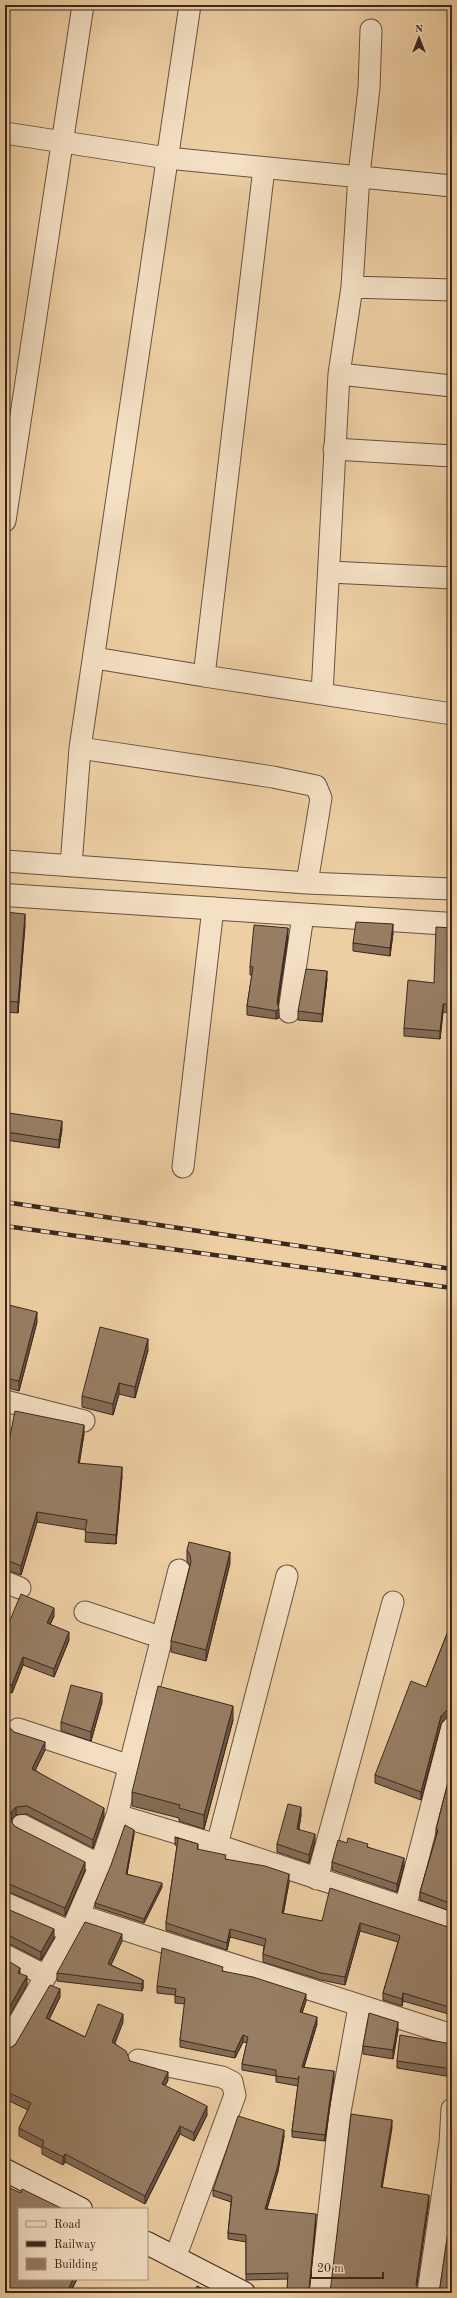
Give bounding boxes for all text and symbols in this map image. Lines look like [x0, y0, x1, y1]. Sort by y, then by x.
north arrow [399, 18, 439, 58]
text: N [415, 24, 424, 35]
legend [18, 2208, 148, 2280]
text: Road [54, 2219, 81, 2231]
text: Railway [54, 2239, 97, 2251]
scale bar [311, 2254, 383, 2280]
text: Building [54, 2259, 98, 2271]
text: 20 m [317, 2263, 344, 2275]

